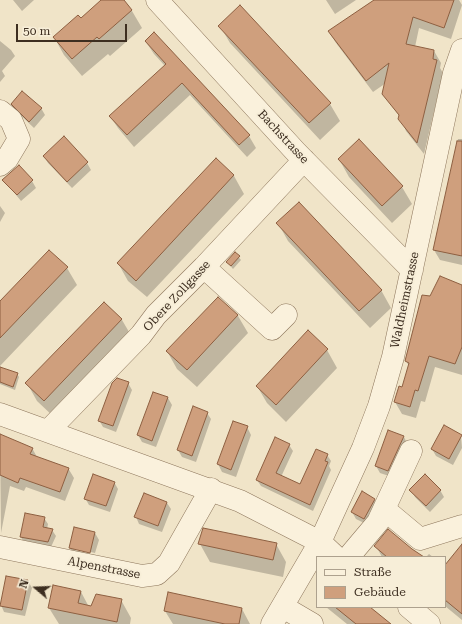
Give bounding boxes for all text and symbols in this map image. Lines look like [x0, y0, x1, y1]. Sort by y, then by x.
scale bar [18, 16, 129, 42]
text: 50 m [23, 24, 50, 38]
street label: Bachstrasse [254, 107, 312, 167]
street label: Waldheimstrasse [388, 251, 422, 349]
street label: Obere Zollgasse [140, 258, 214, 334]
street label: Alpenstrasse [66, 554, 142, 582]
legend [316, 556, 446, 608]
text: Straße [354, 565, 391, 579]
north arrow [16, 568, 56, 608]
text: N [17, 578, 32, 590]
text: Gebäude [354, 585, 406, 599]

